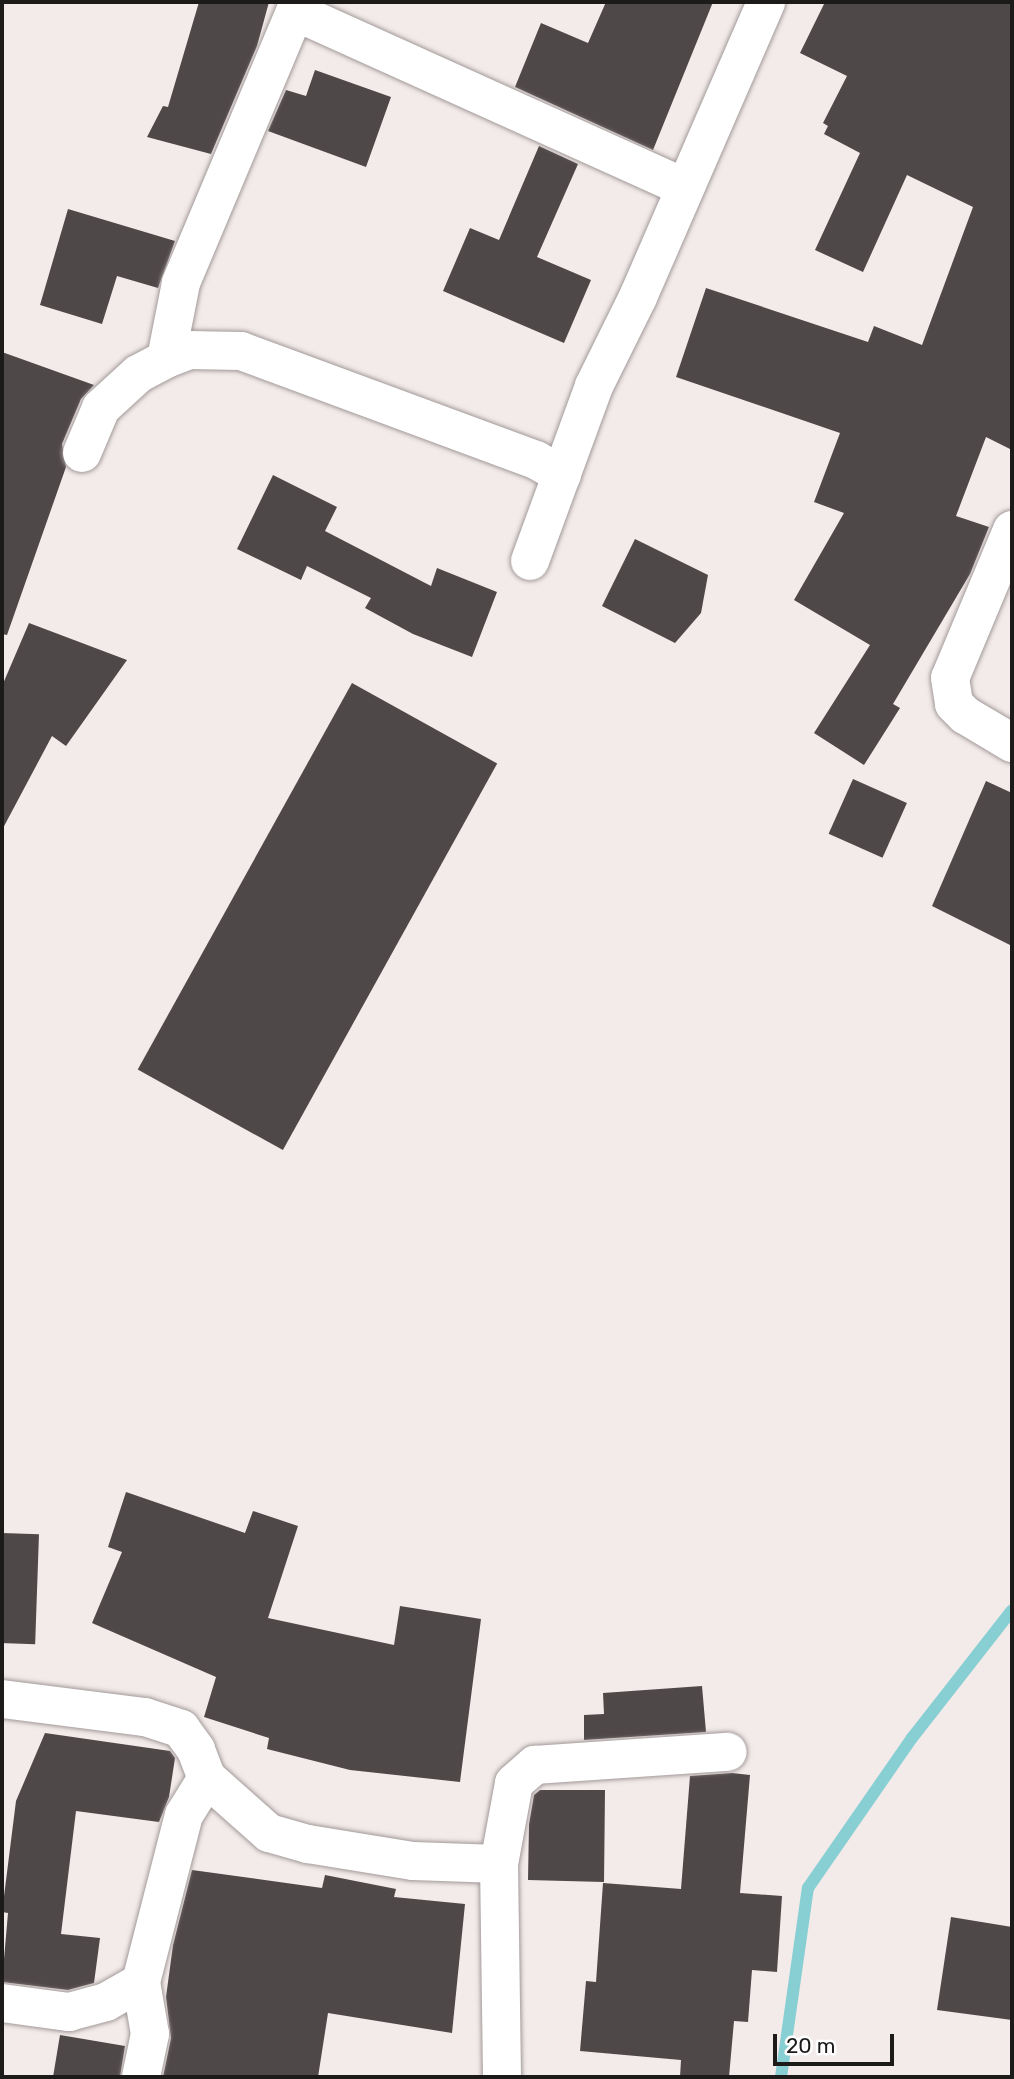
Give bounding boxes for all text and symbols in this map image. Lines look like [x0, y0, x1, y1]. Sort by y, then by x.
scale bar [776, 2020, 897, 2064]
text: 20 m [786, 2033, 835, 2058]

